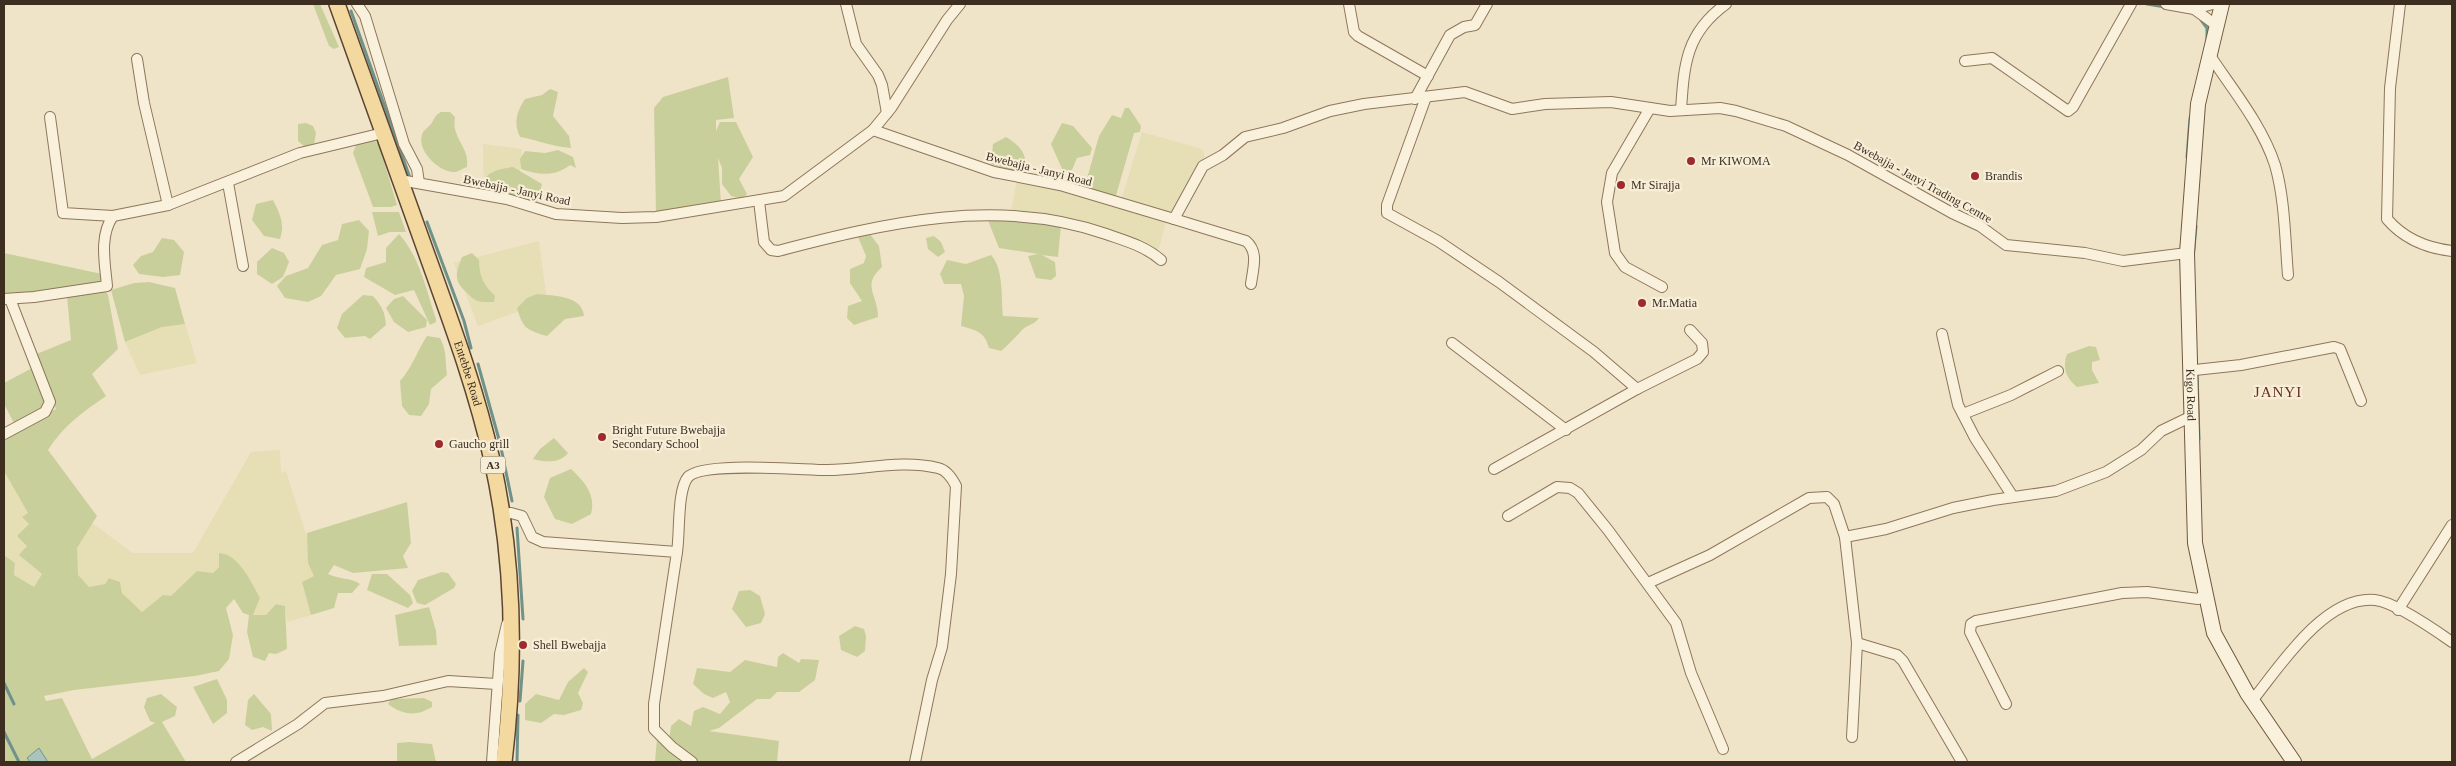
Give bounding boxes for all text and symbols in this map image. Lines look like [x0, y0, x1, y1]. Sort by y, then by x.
street label: Bwebajja - Janyi Trading Centre [1851, 138, 1995, 226]
street label: Bwebajja - Janyi Road [984, 149, 1094, 189]
place label: Mr KIWOMA [1701, 154, 1771, 168]
marker: Mr KIWOMA [1685, 155, 1697, 167]
place label: Brandis [1985, 169, 2023, 183]
marker: Brandis [1969, 170, 1981, 182]
street label: Bwebajja - Janyi Road [462, 172, 572, 208]
place label: Mr Sirajja [1631, 178, 1681, 192]
marker: Mr Sirajja [1615, 179, 1627, 191]
place label: Mr.Matia [1652, 296, 1698, 310]
marker: Mr.Matia [1636, 297, 1648, 309]
street label: Entebbe Road [451, 339, 485, 408]
street label: Kigo Road [2183, 368, 2199, 421]
district label: JANYI [2254, 384, 2302, 400]
place label: Bright Future Bwebajja Secondary School [612, 423, 726, 451]
marker: Bright Future Bwebajja Secondary School [596, 431, 608, 443]
place label: Gaucho grill [449, 437, 510, 451]
marker: Gaucho grill [433, 438, 445, 450]
road number: A3 [480, 456, 506, 474]
place label: Shell Bwebajja [533, 638, 607, 652]
marker: Shell Bwebajja [517, 639, 529, 651]

